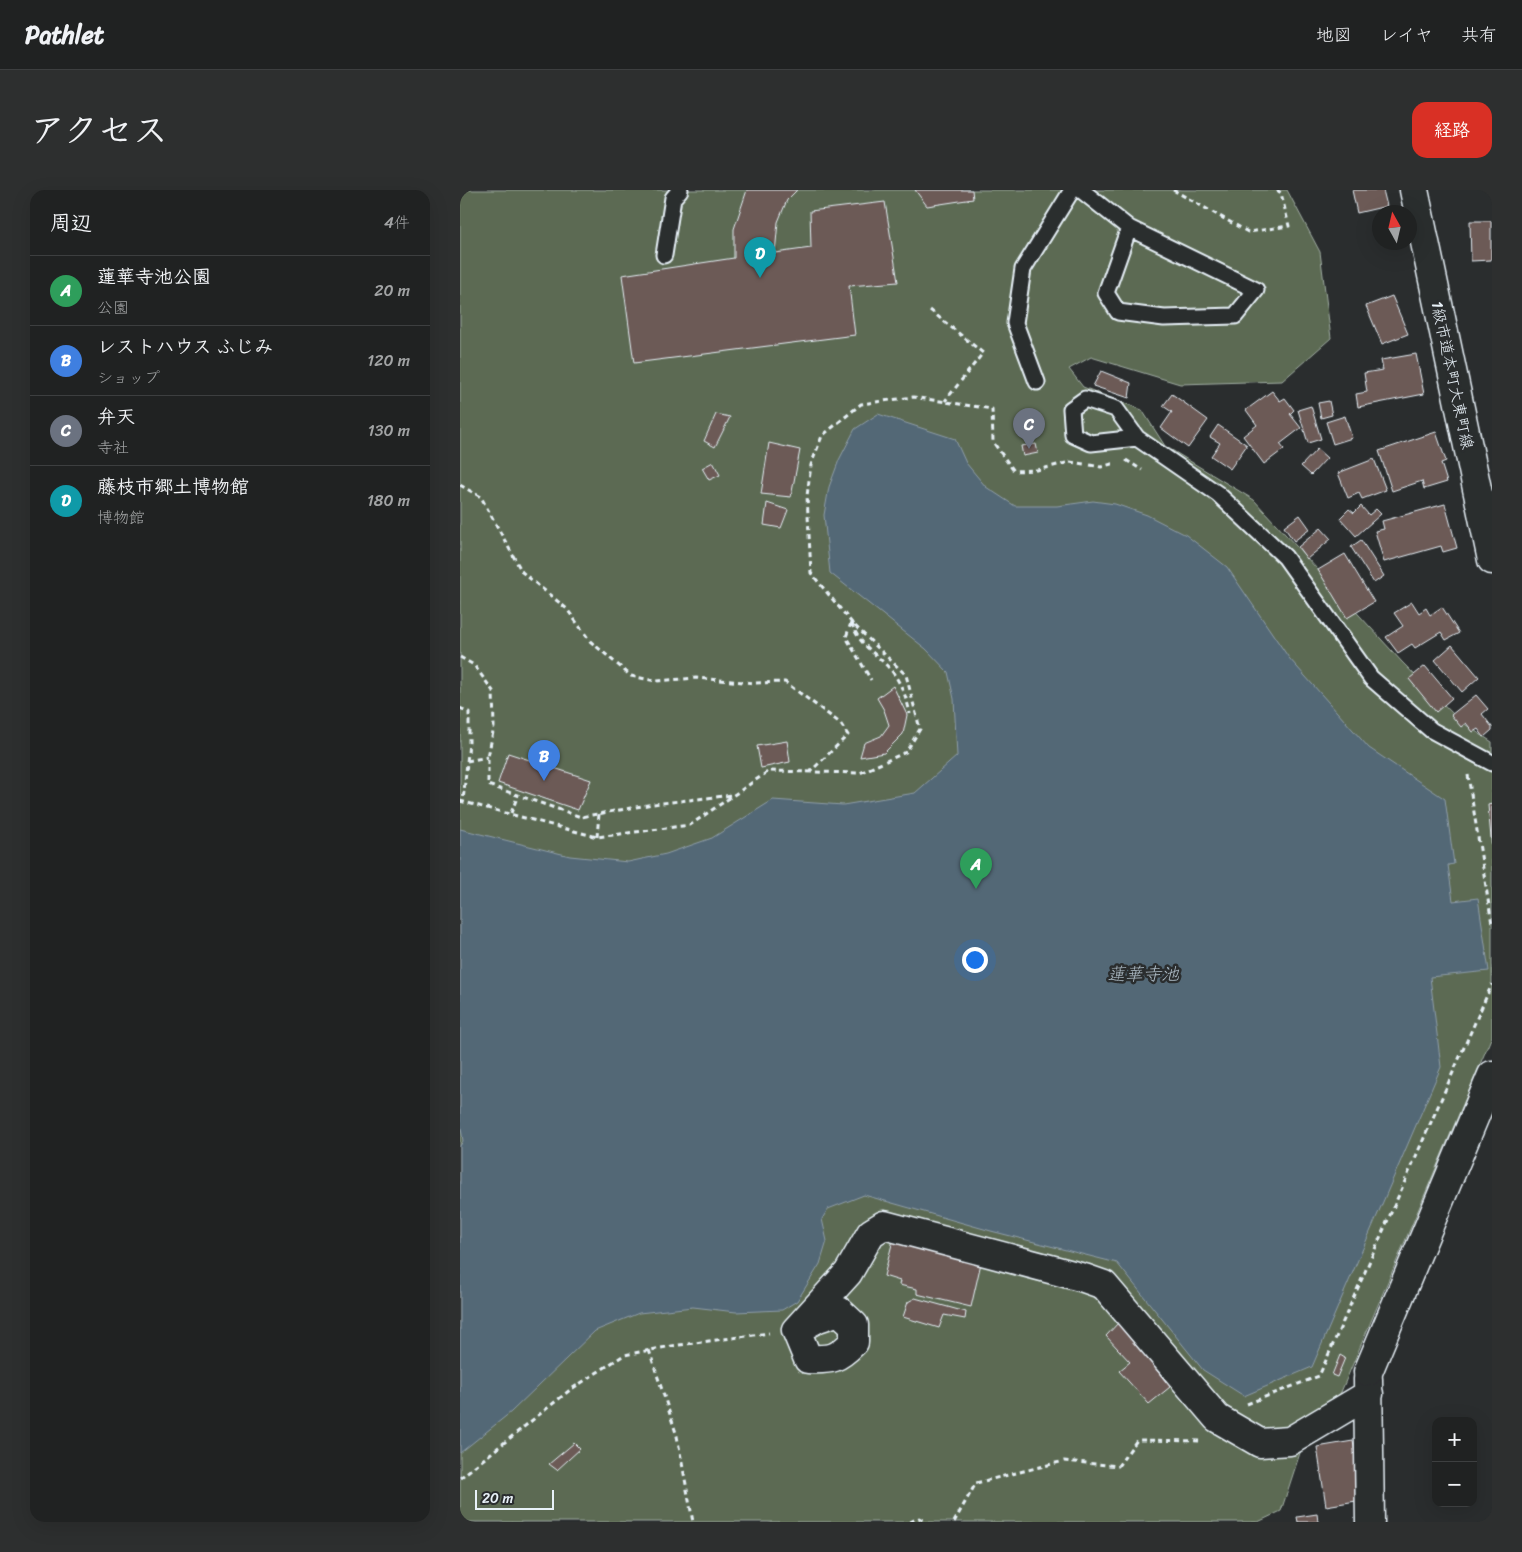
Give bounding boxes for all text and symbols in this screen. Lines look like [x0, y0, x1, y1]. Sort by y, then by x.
text: Pathlet [25, 14, 104, 56]
text: 地図 [1316, 19, 1352, 51]
text: レイヤ [1380, 19, 1433, 51]
text: 共有 [1461, 19, 1497, 51]
text: アクセス [30, 99, 168, 161]
button: 経路 [1412, 102, 1492, 158]
text: 周辺 [50, 204, 92, 242]
north arrow [1372, 205, 1417, 250]
text: 4件 [384, 208, 410, 237]
pin: D [744, 237, 776, 278]
text: 蓮華寺池公園 [97, 260, 211, 293]
text: A [61, 276, 71, 305]
text: 20 m [374, 276, 410, 305]
text: 公園 [97, 293, 129, 322]
street label: 1級市道本町大東町線 [1423, 298, 1482, 452]
text: レストハウス ふじみ [97, 330, 273, 363]
text: B [61, 346, 71, 375]
text: 120 m [367, 346, 410, 375]
text: ショップ [97, 363, 160, 392]
text: 弁天 [97, 400, 135, 433]
pin: C [1013, 408, 1045, 449]
text: C [61, 416, 71, 445]
text: 130 m [368, 416, 410, 445]
text: 寺社 [97, 433, 129, 462]
text: 藤枝市郷土博物館 [97, 470, 249, 503]
text: D [61, 486, 71, 515]
text: 180 m [367, 486, 410, 515]
text: 博物館 [97, 503, 145, 532]
pin: B [528, 740, 560, 781]
pin: A [960, 848, 992, 889]
your location [962, 947, 988, 973]
water label: 蓮華寺池 [1107, 958, 1180, 990]
map controls [1432, 1417, 1477, 1507]
button: + [1432, 1417, 1477, 1462]
button: − [1432, 1462, 1477, 1507]
text: 20 m [482, 1486, 513, 1511]
scale bar [475, 1487, 554, 1510]

